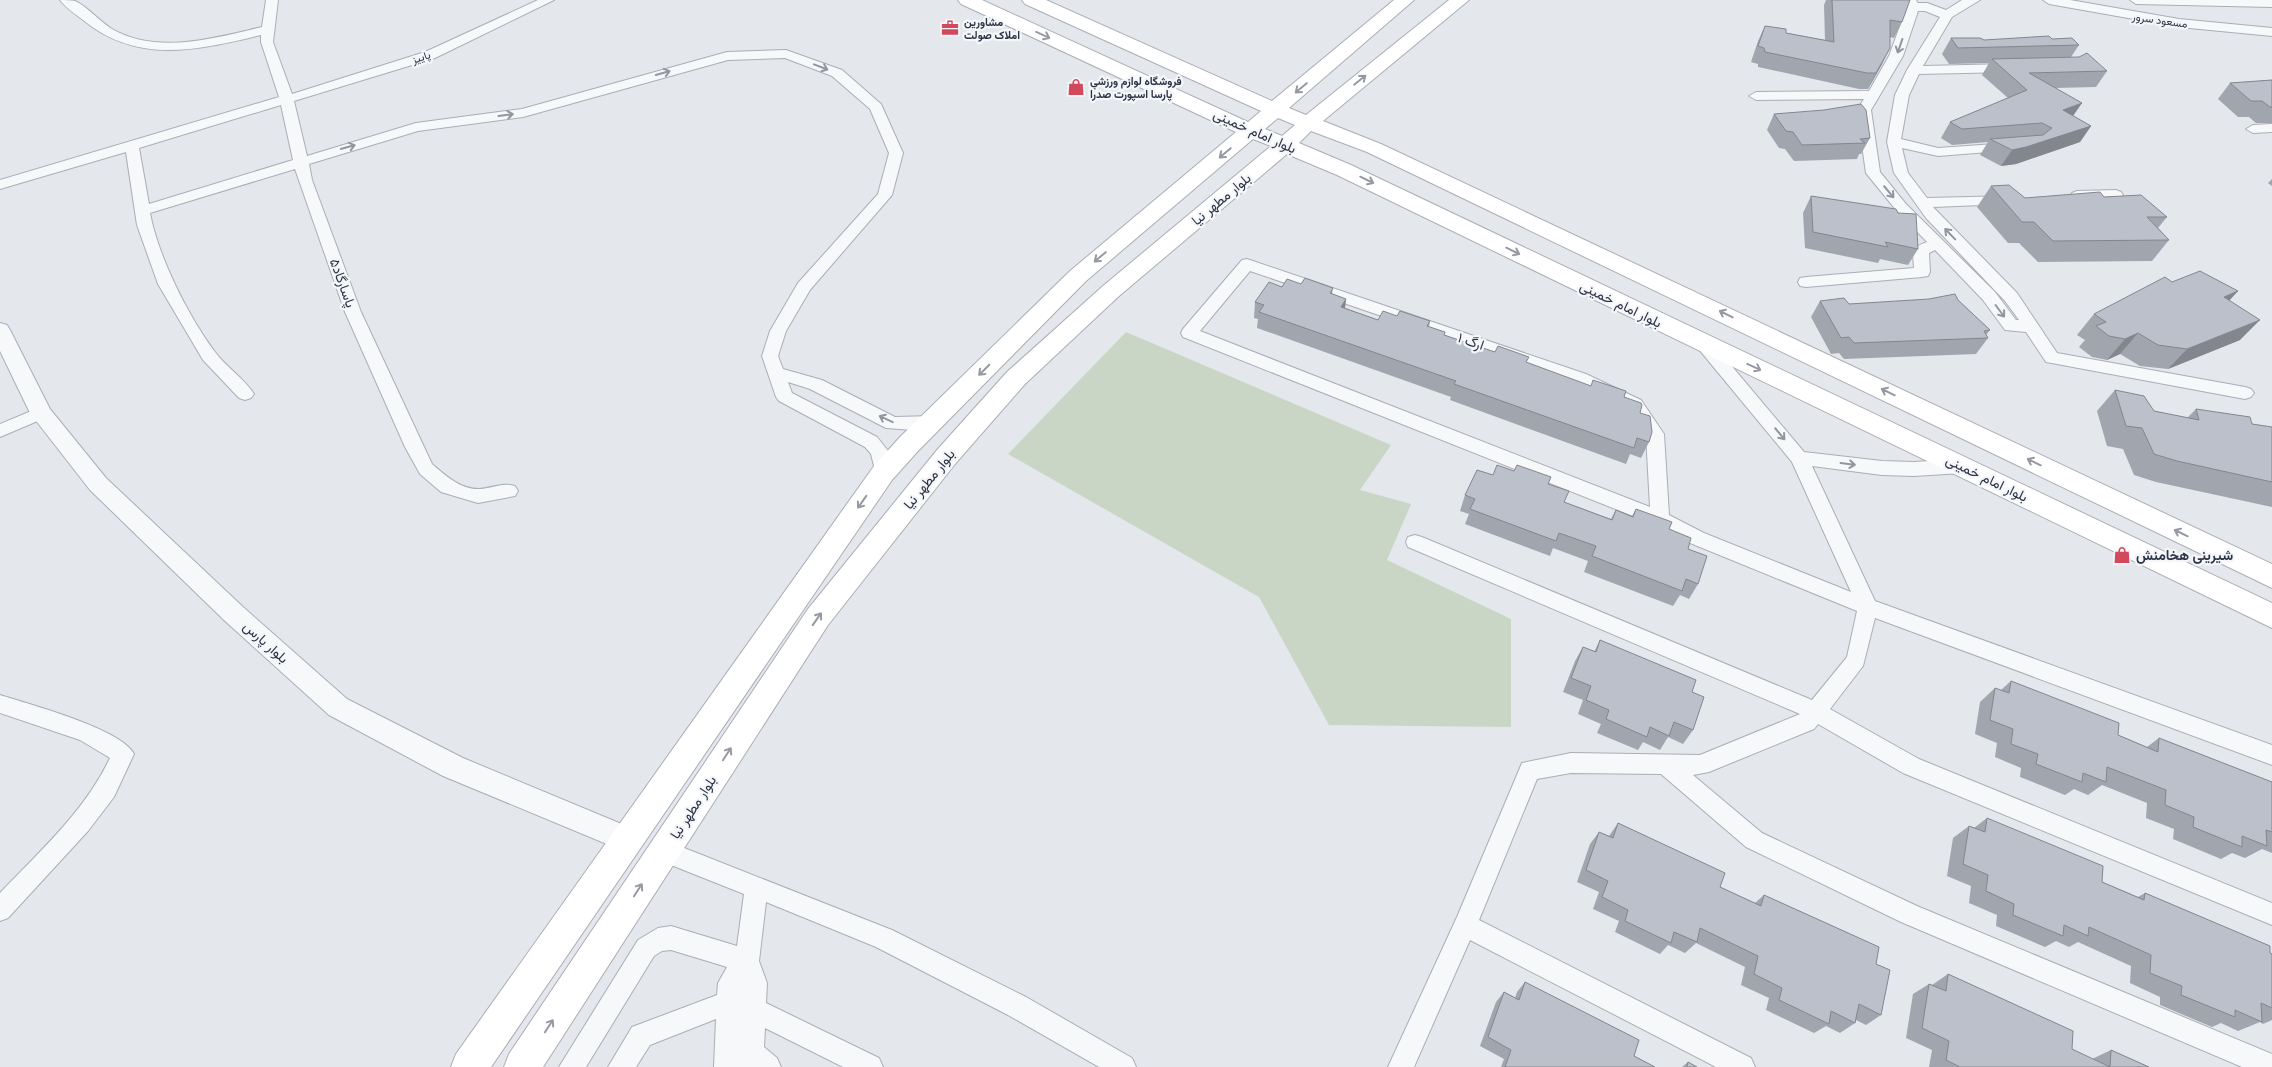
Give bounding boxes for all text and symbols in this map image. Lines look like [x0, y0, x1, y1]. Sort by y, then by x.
street label: مسعود سرور [2130, 9, 2189, 31]
place label: مشاورین املاک صولت [964, 15, 1020, 42]
office icon: مشاورین املاک صولت [940, 18, 960, 38]
one-way arrow [1035, 30, 1050, 40]
one-way arrow [1895, 37, 1904, 53]
street label: پاییز [409, 47, 432, 68]
one-way arrow [813, 63, 828, 72]
one-way arrow [655, 68, 671, 78]
place label: فروشگاه لوازم ورزشي پارسا اسپورت صدرا [1090, 74, 1182, 102]
one-way arrow [1353, 75, 1366, 86]
shop icon: فروشگاه لوازم ورزشي پارسا اسپورت صدرا [1066, 77, 1086, 97]
one-way arrow [1295, 83, 1308, 94]
street label: بلوار امام خمینی [1211, 105, 1299, 157]
one-way arrow [498, 110, 514, 120]
one-way arrow [339, 142, 355, 152]
one-way arrow [1219, 147, 1232, 158]
street label: بلوار مطهر نیا [1188, 169, 1254, 229]
one-way arrow [1359, 176, 1374, 186]
one-way arrow [1883, 186, 1894, 199]
one-way arrow [1944, 228, 1956, 240]
one-way arrow [1505, 247, 1520, 256]
one-way arrow [1094, 252, 1107, 263]
street label: پاسارگاد۵ [325, 256, 360, 310]
street label: بلوار امام خمینی [1577, 276, 1665, 332]
one-way arrow [1995, 304, 2005, 318]
one-way arrow [1719, 309, 1734, 318]
street label: ارگ ۱ [1455, 328, 1487, 354]
one-way arrow [1746, 363, 1761, 372]
one-way arrow [978, 364, 990, 377]
one-way arrow [1881, 387, 1896, 396]
one-way arrow [879, 414, 894, 424]
one-way arrow [1774, 427, 1785, 440]
street label: بلوار مطهر نیا [899, 445, 959, 513]
street label: بلوار امام خمینی [1943, 450, 2031, 506]
one-way arrow [2027, 457, 2042, 467]
one-way arrow [1839, 459, 1855, 469]
one-way arrow [857, 495, 867, 509]
one-way arrow [2174, 528, 2189, 537]
shop icon: شیرینی هخامنش [2112, 545, 2132, 565]
place label: شیرینی هخامنش [2136, 546, 2233, 564]
one-way arrow [812, 612, 822, 626]
street label: بلوار پارس [239, 617, 292, 668]
one-way arrow [722, 748, 732, 762]
street label: بلوار مطهر نیا [666, 772, 720, 842]
one-way arrow [633, 884, 643, 898]
one-way arrow [544, 1020, 554, 1034]

